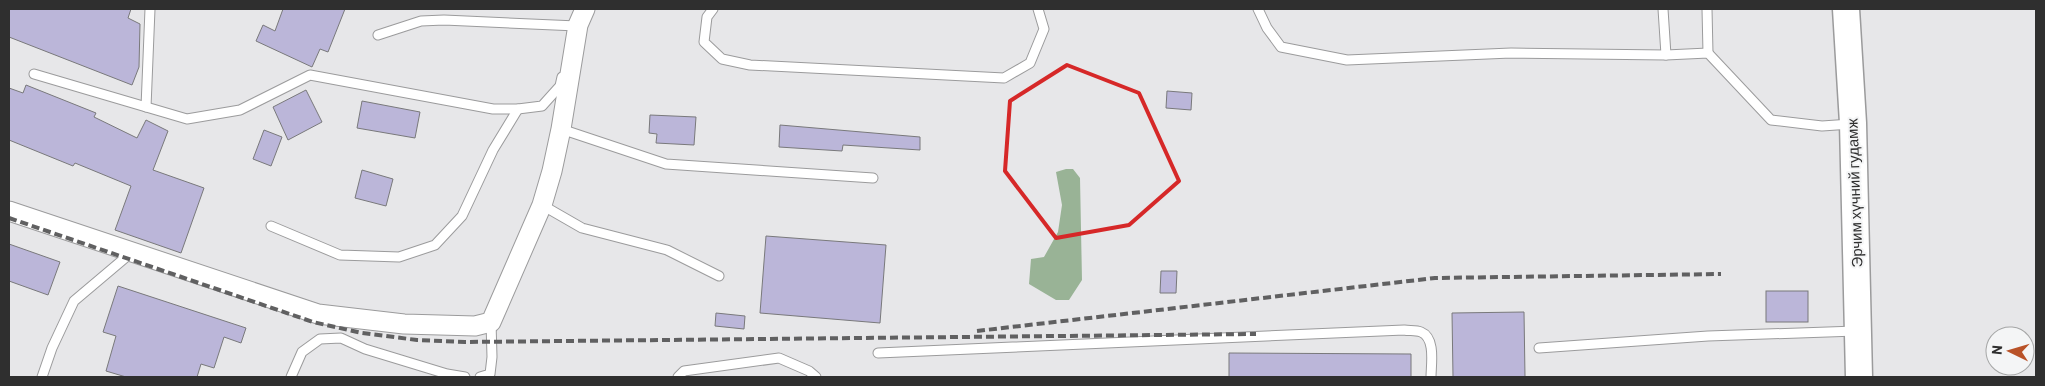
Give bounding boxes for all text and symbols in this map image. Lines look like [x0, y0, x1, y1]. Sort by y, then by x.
street label: Эрчим хүчний гудамж [1842, 118, 1866, 268]
north arrow [1985, 326, 2035, 376]
text: N [1988, 344, 2005, 355]

